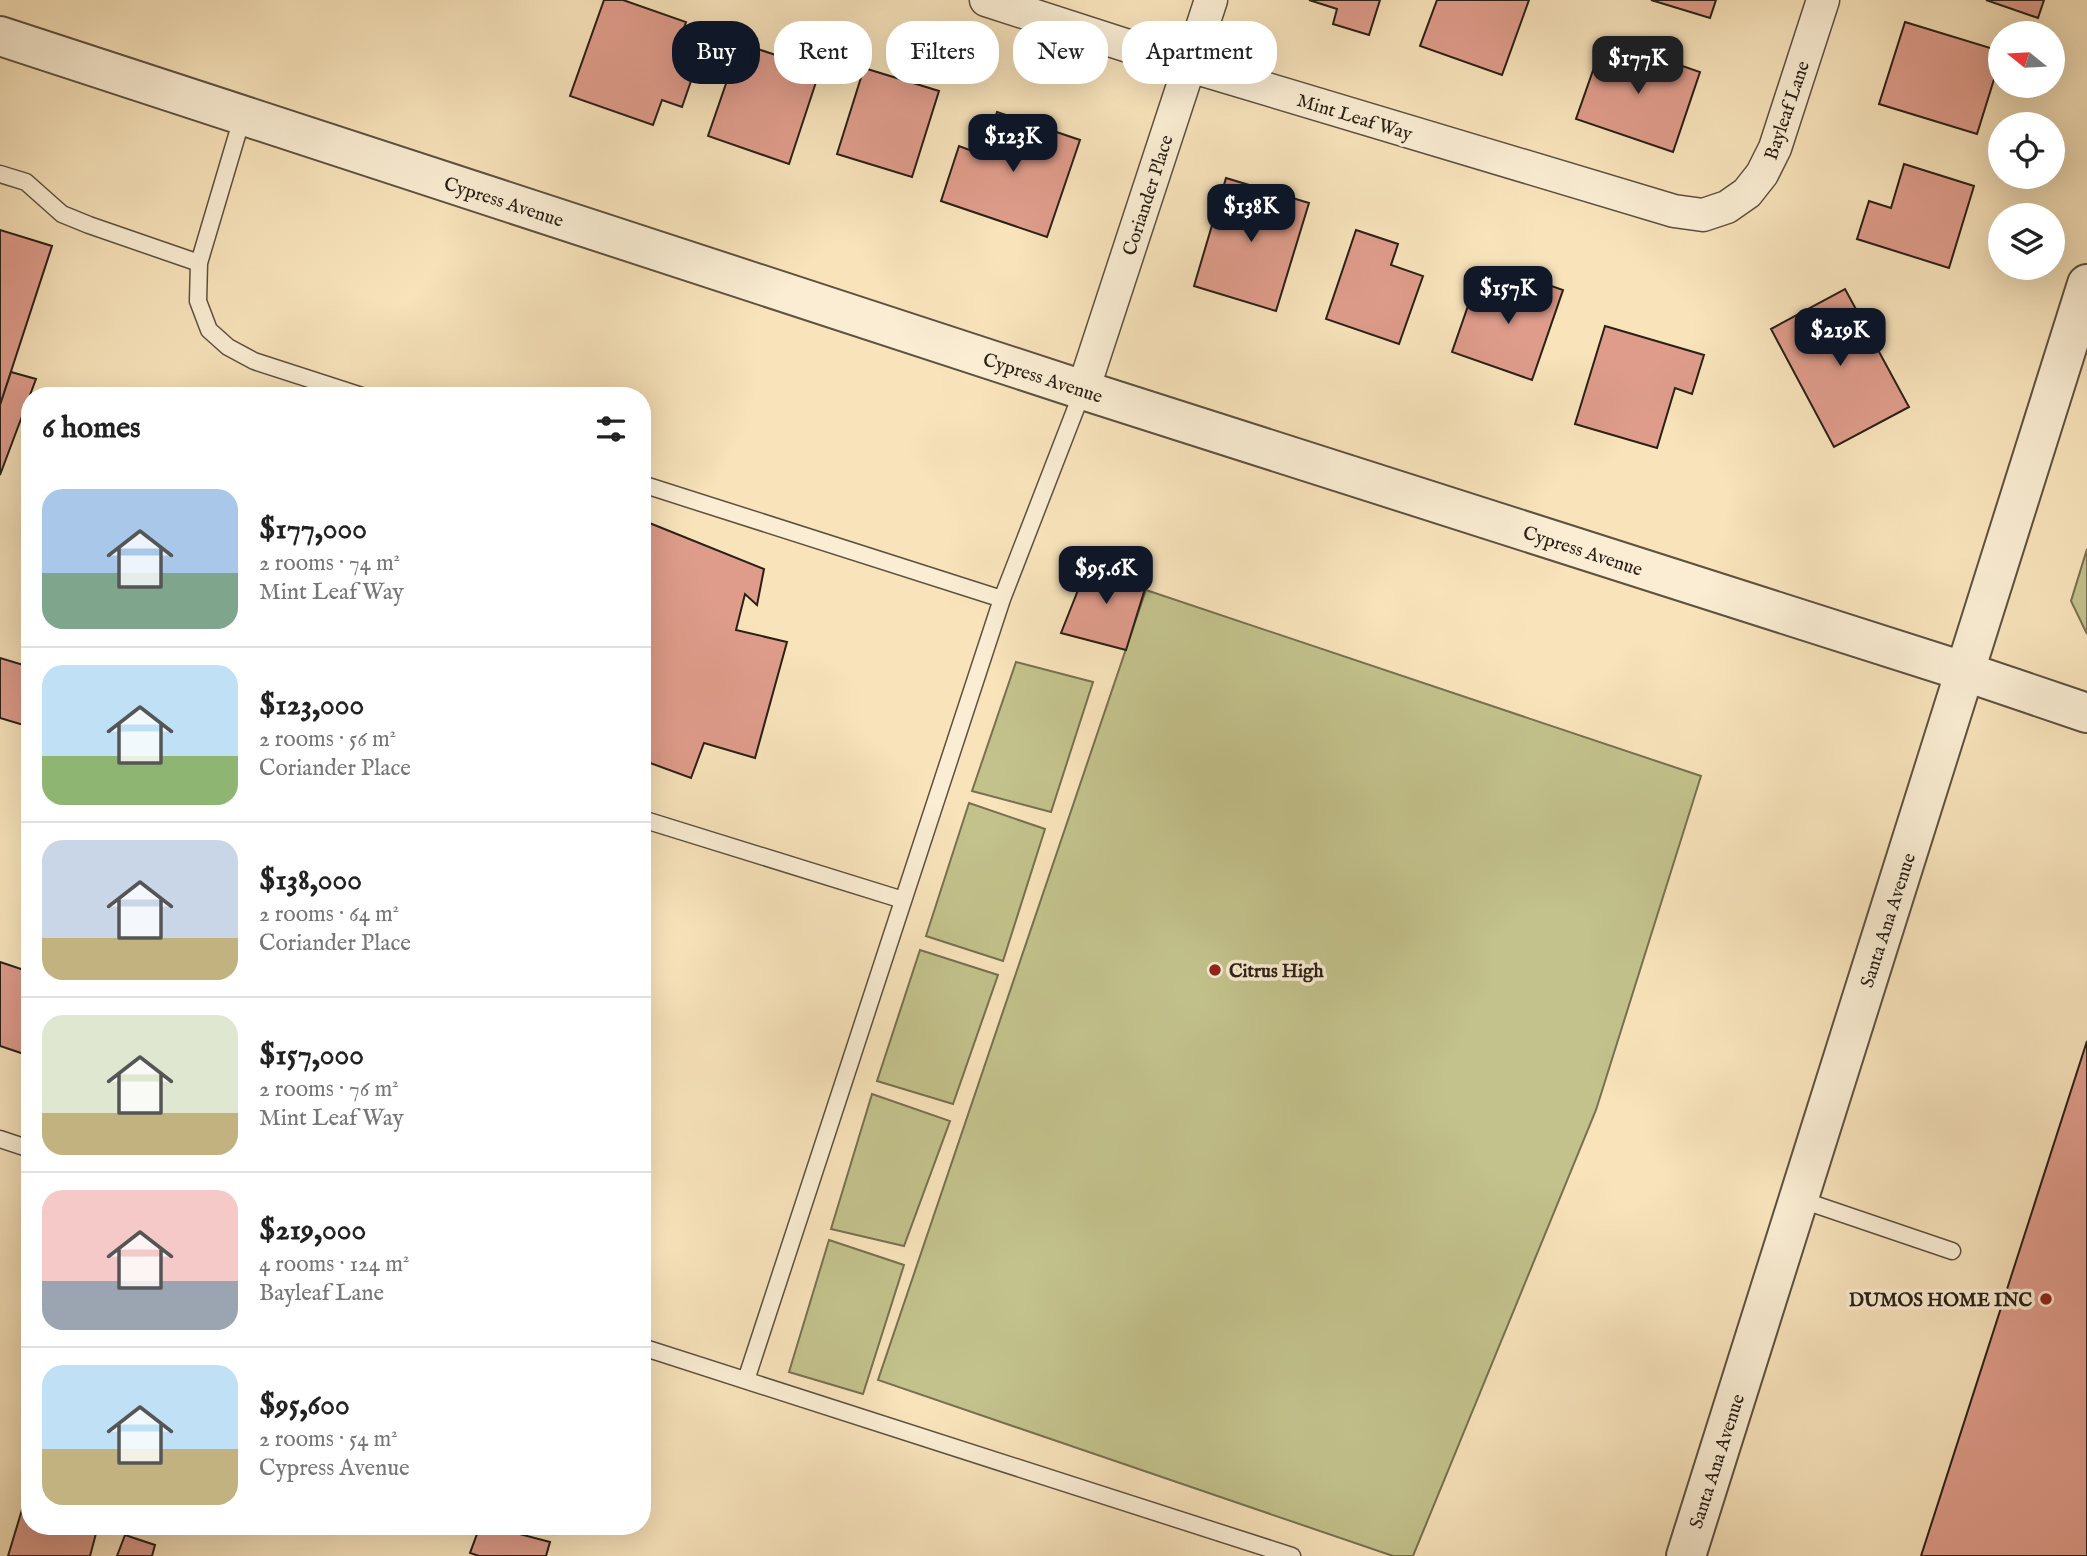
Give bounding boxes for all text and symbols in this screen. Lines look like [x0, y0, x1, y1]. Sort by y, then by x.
chip: Buy [672, 21, 760, 84]
chip: Rent [774, 21, 872, 84]
chip: Filters [886, 21, 999, 84]
chip: New [1013, 21, 1108, 84]
chip: Apartment [1122, 21, 1277, 84]
north arrow [1988, 21, 2065, 98]
map controls [1988, 21, 2065, 280]
pin: $177K [1589, 36, 1687, 96]
text: $177K [1608, 44, 1668, 73]
street label: Bayleaf Lane [1760, 58, 1816, 163]
street label: Mint Leaf Way [1294, 89, 1416, 147]
button: locate [1988, 112, 2065, 189]
pin: $123K [964, 114, 1062, 174]
text: $123K [984, 122, 1042, 151]
street label: Coriander Place [1118, 132, 1180, 259]
street label: Cypress Avenue [441, 172, 567, 234]
pin: $138K [1202, 184, 1300, 244]
text: $138K [1223, 192, 1279, 221]
button: layers [1988, 203, 2065, 280]
pin: $157K [1459, 266, 1557, 326]
text: $157K [1479, 274, 1537, 303]
pin: $219K [1791, 308, 1889, 368]
text: $219K [1811, 316, 1869, 345]
street label: Cypress Avenue [980, 348, 1106, 410]
text: 6 homes [42, 410, 141, 448]
icon: filters [592, 410, 630, 448]
text: $177,000 [259, 511, 367, 549]
icon: home [98, 517, 182, 601]
street label: Cypress Avenue [1520, 521, 1646, 583]
pin: $95.6K [1049, 546, 1163, 606]
text: 2 rooms · 74 m² [259, 549, 400, 578]
text: $95.6K [1075, 554, 1137, 583]
text: Mint Leaf Way [259, 578, 404, 607]
text: $123,000 [259, 687, 364, 725]
icon: home [98, 693, 182, 777]
text: 2 rooms · 56 m² [259, 725, 396, 754]
text: Coriander Place [259, 754, 411, 783]
street label: Santa Ana Avenue [1856, 850, 1922, 991]
text: $138,000 [259, 862, 362, 900]
icon: home [98, 868, 182, 952]
text: 2 rooms · 64 m² [259, 900, 399, 929]
text: Coriander Place [259, 929, 411, 958]
place label: Citrus High [1229, 960, 1324, 984]
marker: Citrus High [1207, 962, 1223, 978]
text: $157,000 [259, 1037, 364, 1075]
icon: home [98, 1043, 182, 1127]
text: 2 rooms · 76 m² [259, 1075, 399, 1104]
text: Mint Leaf Way [259, 1104, 404, 1133]
text: $219,000 [259, 1212, 366, 1250]
icon: home [98, 1218, 182, 1302]
text: 4 rooms · 124 m² [259, 1250, 409, 1279]
text: Bayleaf Lane [259, 1279, 384, 1308]
place label: DUMOS HOME INC [1849, 1289, 2032, 1313]
marker: DUMOS HOME INC [2038, 1291, 2054, 1307]
text: $95,600 [259, 1387, 350, 1425]
street label: Santa Ana Avenue [1685, 1391, 1751, 1532]
icon: home [98, 1393, 182, 1477]
text: 2 rooms · 54 m² [259, 1425, 398, 1454]
text: Cypress Avenue [259, 1454, 410, 1483]

